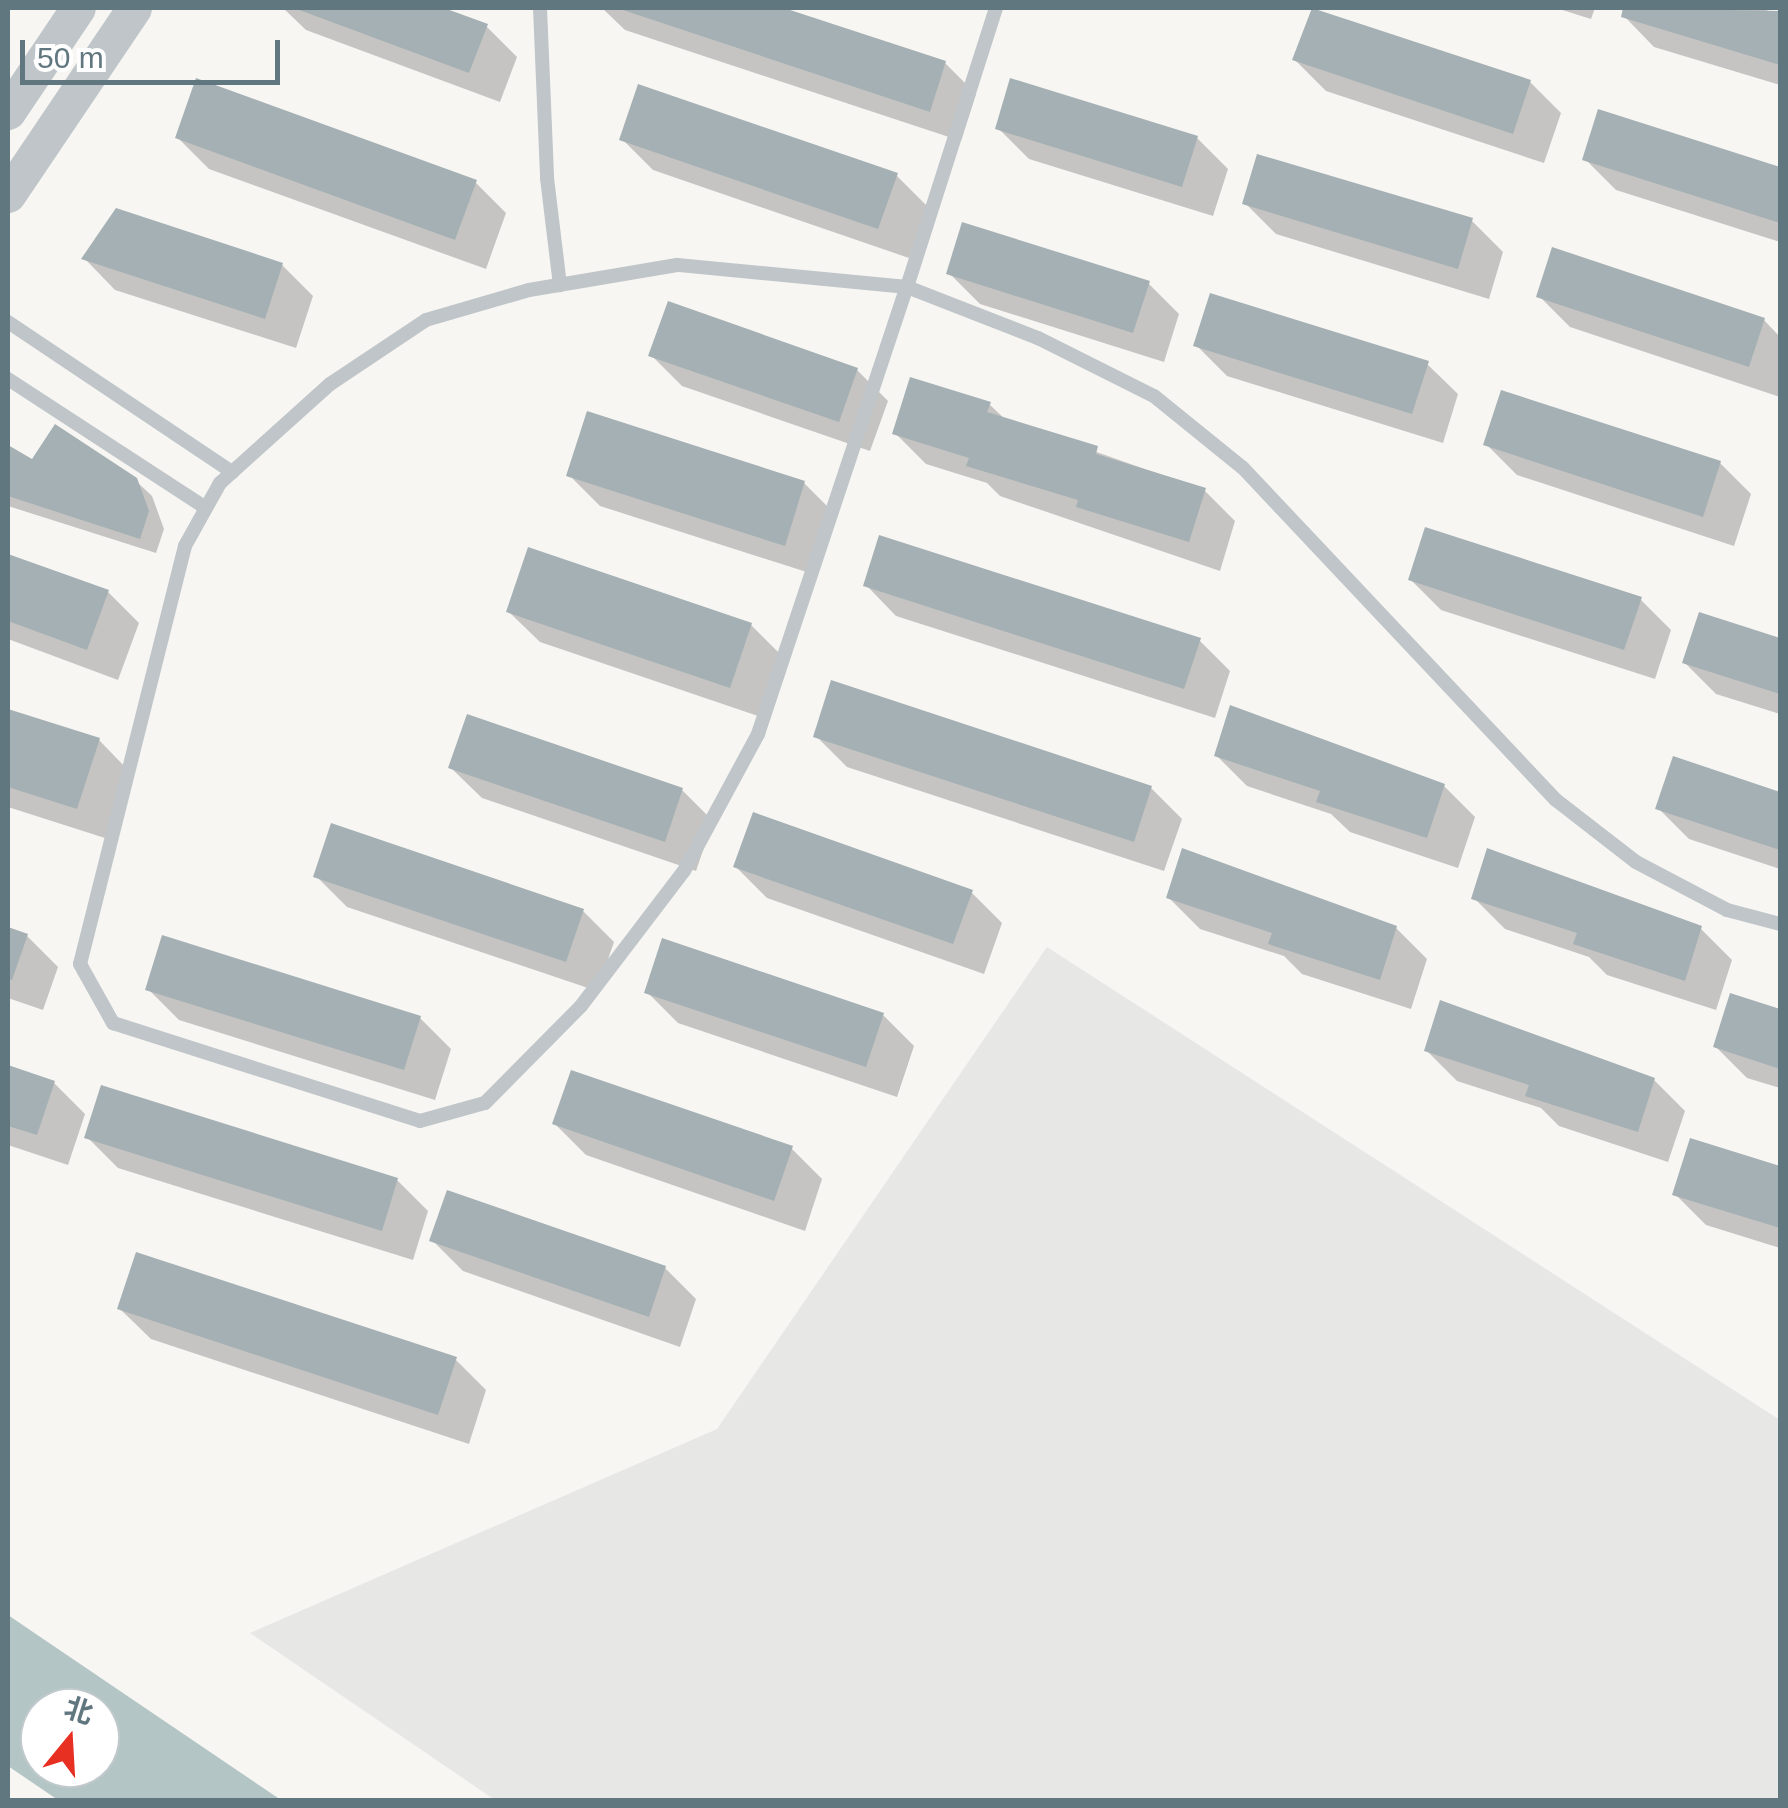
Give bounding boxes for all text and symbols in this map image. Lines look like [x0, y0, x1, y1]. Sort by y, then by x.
scale bar [25, 20, 285, 82]
text: 50 m [37, 41, 104, 74]
north arrow [20, 1688, 120, 1788]
text: 北 [61, 1692, 97, 1730]

